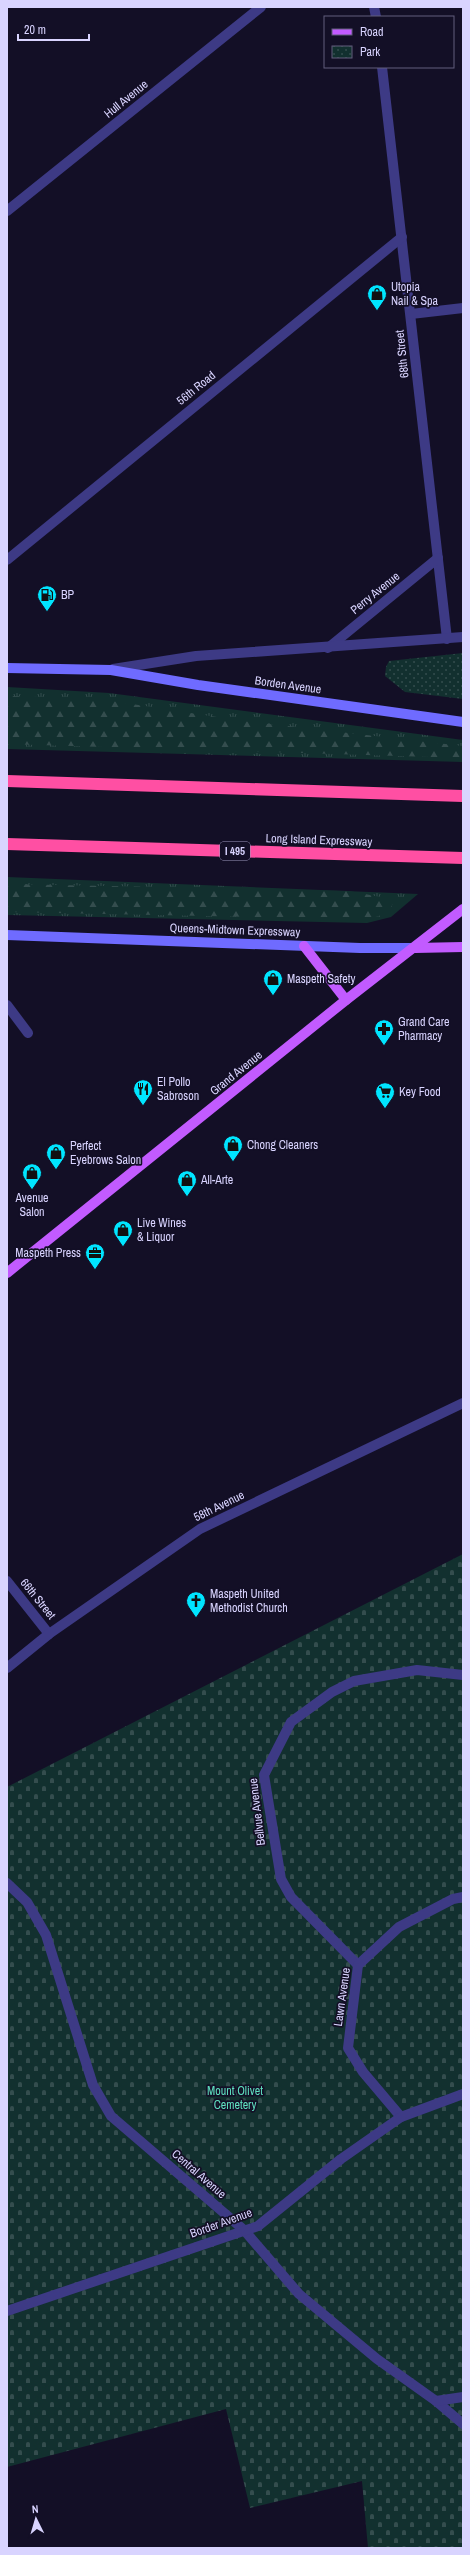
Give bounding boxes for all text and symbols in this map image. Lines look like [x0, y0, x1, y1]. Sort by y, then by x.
scale bar [18, 16, 89, 42]
legend [324, 16, 454, 68]
text: 20 m [24, 22, 46, 38]
text: Road [360, 24, 384, 40]
text: Park [360, 44, 380, 60]
street label: Hull Avenue [101, 76, 151, 122]
place label: Utopia Nail & Spa [391, 279, 439, 309]
shop icon: Utopia Nail & Spa [366, 283, 388, 311]
street label: 68th Street [392, 329, 412, 379]
street label: 56th Road [173, 367, 219, 409]
street label: Perry Avenue [347, 568, 403, 618]
fuel station icon: BP [36, 584, 58, 612]
place label: BP [61, 587, 75, 603]
street label: Borden Avenue [254, 672, 322, 698]
street label: Long Island Expressway [265, 830, 373, 850]
road number: I 495 [220, 842, 250, 860]
street label: Queens-Midtown Expressway [169, 920, 301, 940]
shop icon: Maspeth Safety [262, 968, 284, 996]
place label: Maspeth Safety [287, 971, 355, 987]
place label: Grand Care Pharmacy [398, 1014, 449, 1044]
pharmacy icon: Grand Care Pharmacy [373, 1018, 395, 1046]
street label: Grand Avenue [207, 1047, 265, 1099]
place label: El Pollo Sabroson [157, 1074, 199, 1104]
restaurant icon: El Pollo Sabroson [132, 1078, 154, 1106]
supermarket icon: Key Food [374, 1081, 396, 1109]
place label: Key Food [399, 1084, 441, 1100]
shop icon: Chong Cleaners [222, 1134, 244, 1162]
place label: Chong Cleaners [247, 1137, 318, 1153]
place label: Perfect Eyebrows Salon [70, 1138, 141, 1168]
shop icon: Perfect Eyebrows Salon [45, 1142, 67, 1170]
shop icon: Avenue Salon [21, 1162, 43, 1190]
shop icon: All-Arte [176, 1169, 198, 1197]
place label: All-Arte [200, 1172, 233, 1188]
place label: Avenue Salon [14, 1190, 49, 1220]
place label: Live Wines & Liquor [137, 1215, 186, 1245]
shop icon: Live Wines & Liquor [112, 1219, 134, 1247]
office icon: Maspeth Press [84, 1242, 106, 1270]
place label: Maspeth Press [15, 1245, 81, 1261]
street label: 58th Avenue [191, 1487, 247, 1525]
street label: 66th Street [17, 1575, 60, 1623]
place label: Maspeth United Methodist Church [210, 1586, 288, 1616]
church icon: Maspeth United Methodist Church [185, 1590, 207, 1618]
street label: Bellvue Avenue [245, 1777, 269, 1847]
street label: Lawn Avenue [330, 1967, 354, 2027]
park label: Mount Olivet Cemetery [207, 2083, 263, 2113]
street label: Central Avenue [168, 2146, 230, 2202]
street label: Border Avenue [188, 2204, 254, 2242]
north arrow [16, 2499, 56, 2539]
text: N [31, 2502, 39, 2516]

